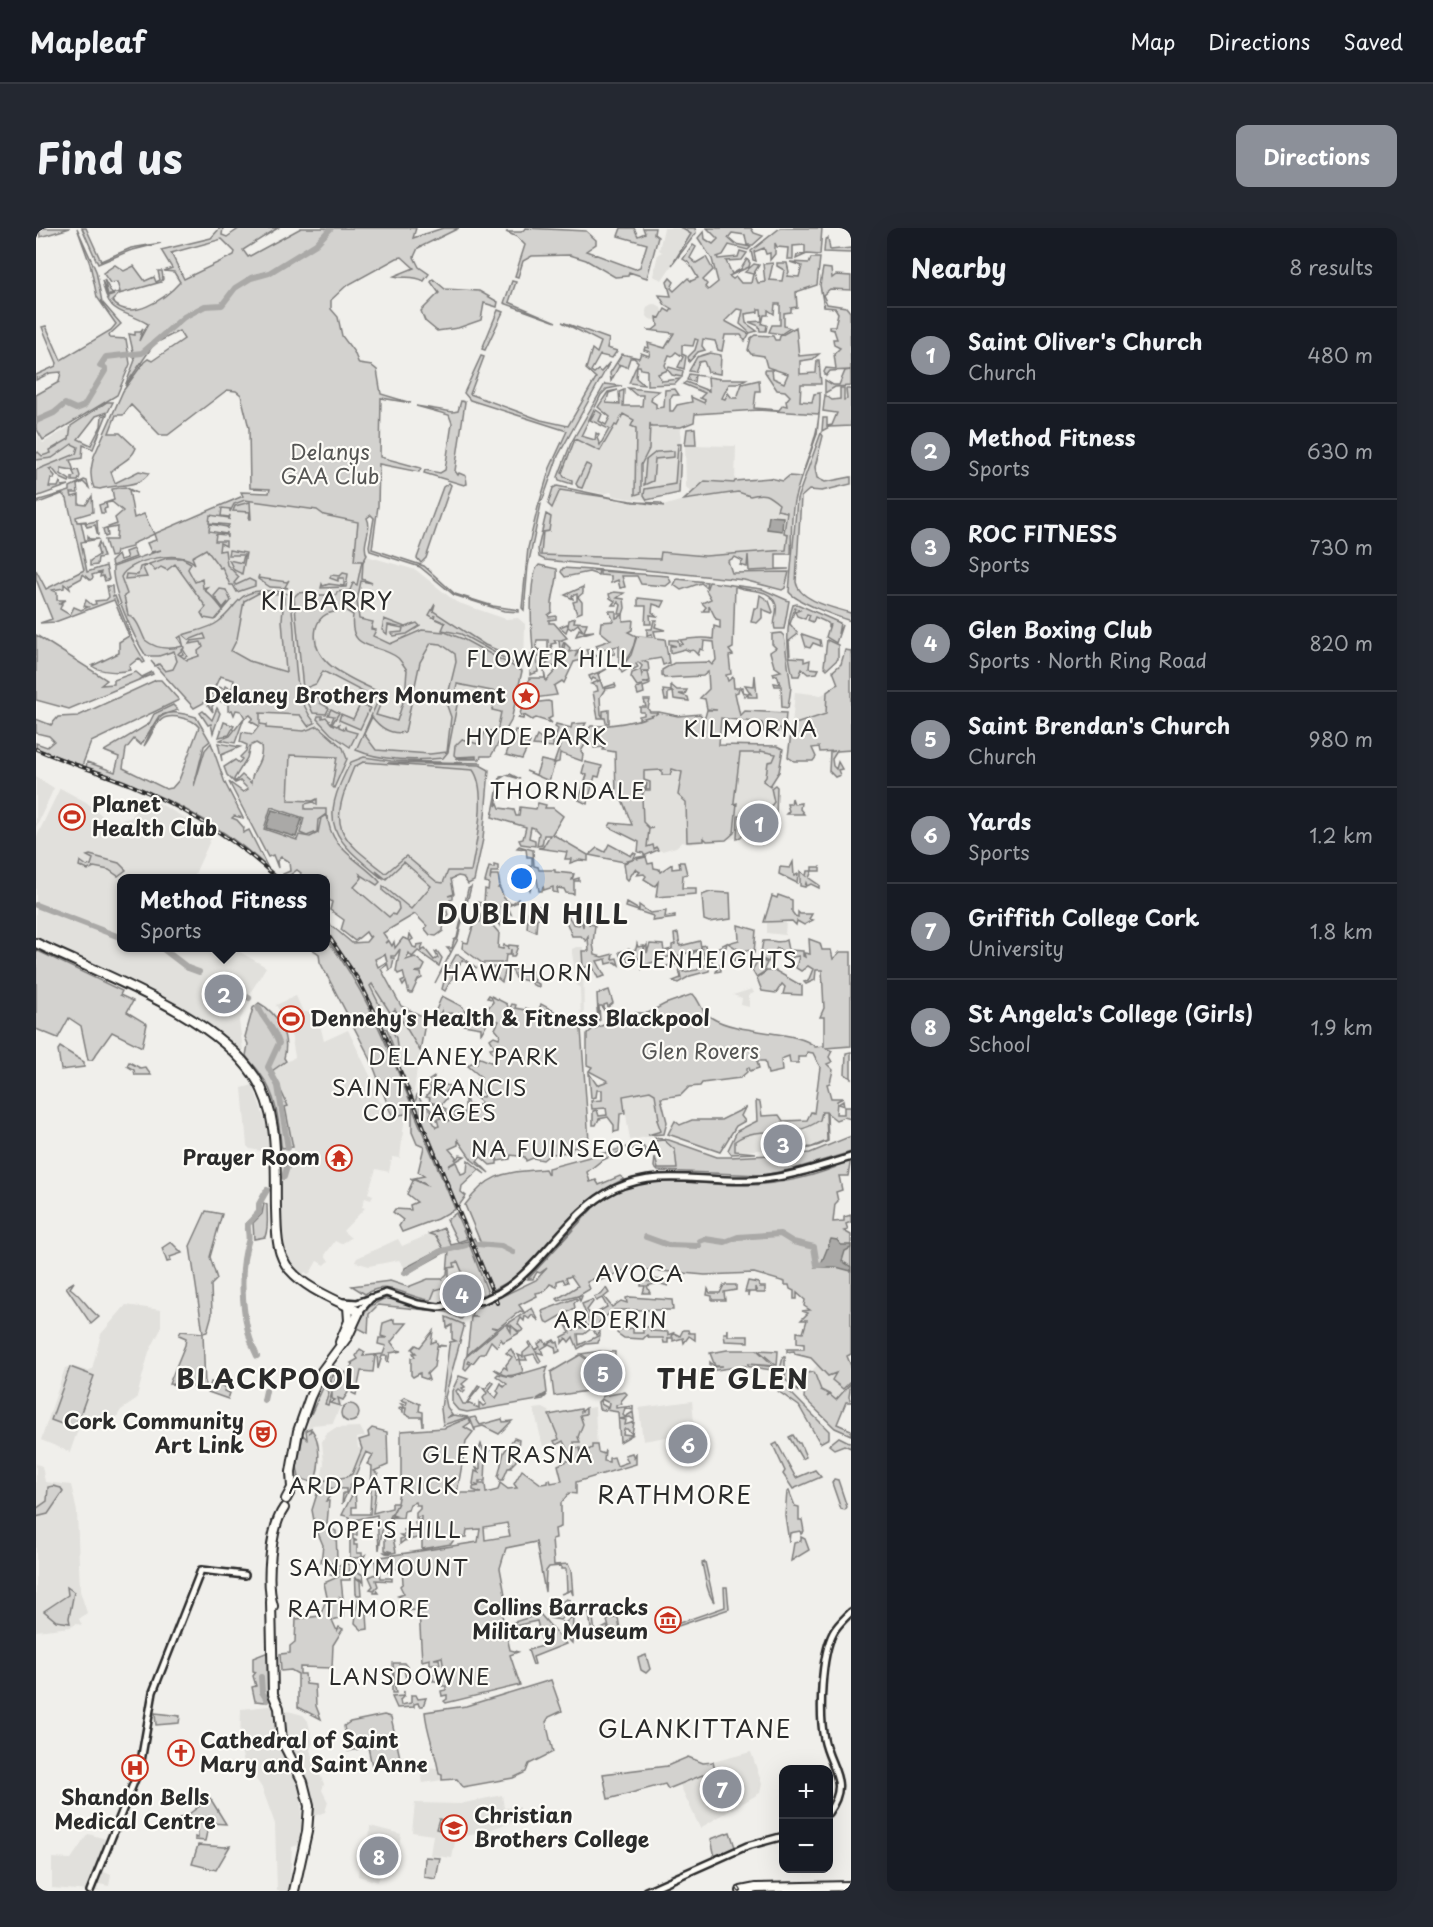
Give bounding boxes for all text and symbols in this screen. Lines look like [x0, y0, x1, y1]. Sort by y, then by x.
text: Mapleaf [30, 20, 146, 63]
text: Map [1130, 25, 1175, 57]
text: Directions [1208, 25, 1310, 57]
text: Saved [1343, 25, 1403, 57]
text: Find us [36, 125, 183, 188]
button: Directions [1236, 125, 1397, 187]
text: Nearby [911, 248, 1006, 287]
text: 8 results [1289, 252, 1373, 282]
text: Saint Oliver's Church [968, 324, 1202, 357]
text: 1 [926, 340, 935, 370]
text: 480 m [1308, 340, 1373, 370]
text: Church [968, 357, 1037, 387]
text: Method Fitness [968, 420, 1135, 453]
park label: Delanys GAA Club [281, 435, 379, 491]
text: 2 [923, 436, 938, 466]
text: 630 m [1307, 436, 1373, 466]
text: Sports [968, 453, 1030, 483]
text: ROC FITNESS [968, 516, 1117, 549]
text: 3 [924, 532, 937, 562]
text: 730 m [1310, 532, 1373, 562]
text: Sports [968, 549, 1030, 579]
district label: KILBARRY [260, 582, 394, 618]
text: Glen Boxing Club [968, 612, 1152, 645]
text: 4 [924, 628, 937, 658]
text: 820 m [1310, 628, 1373, 658]
district label: FLOWER HILL [466, 641, 634, 674]
text: Sports · North Ring Road [968, 645, 1207, 675]
place label: Delaney Brothers Monument [205, 678, 506, 710]
place icon: Delaney Brothers Monument [511, 681, 541, 711]
text: Saint Brendan's Church [968, 708, 1230, 741]
district label: KILMORNA [683, 711, 819, 744]
district label: HYDE PARK [466, 719, 608, 752]
text: 5 [924, 724, 937, 754]
text: 980 m [1309, 724, 1373, 754]
text: Church [968, 741, 1037, 771]
district label: THORNDALE [490, 773, 646, 806]
place label: Planet Health Club [92, 787, 217, 843]
pin: 1 [740, 800, 778, 846]
sports icon: Planet Health Club [57, 802, 87, 832]
text: Yards [968, 804, 1031, 837]
text: 6 [923, 820, 938, 850]
text: 1.2 km [1309, 820, 1373, 850]
text: Sports [968, 837, 1030, 867]
your location [507, 864, 536, 893]
popup [117, 874, 330, 952]
text: Method Fitness [140, 882, 307, 915]
district label: DUBLIN HILL [437, 892, 629, 933]
text: Griffith College Cork [968, 900, 1200, 933]
text: Sports [140, 915, 202, 945]
text: 7 [925, 916, 936, 946]
text: 1.8 km [1310, 916, 1373, 946]
text: University [968, 933, 1064, 963]
district label: GLENHEIGHTS [618, 942, 798, 975]
district label: HAWTHORN [443, 955, 593, 988]
pin: 2 [204, 972, 243, 1017]
text: St Angela's College (Girls) [968, 996, 1253, 1029]
place label: Dennehy's Health & Fitness Blackpool [310, 1001, 710, 1033]
sports icon: Dennehy's Health & Fitness Blackpool [276, 1004, 306, 1034]
text: 8 [924, 1012, 937, 1042]
text: 1.9 km [1310, 1012, 1373, 1042]
text: School [968, 1029, 1031, 1059]
park label: Glen Rovers [641, 1034, 759, 1066]
district label: DELANEY PARK [368, 1039, 560, 1072]
district label: SAINT FRANCIS COTTAGES [332, 1070, 528, 1128]
pin: 3 [764, 1122, 802, 1166]
district label: NA FUINSEOGA [471, 1131, 663, 1164]
place label: Prayer Room [183, 1140, 320, 1172]
temple icon: Prayer Room [324, 1143, 354, 1173]
district label: AVOCA [595, 1256, 685, 1289]
pin: 4 [442, 1272, 482, 1316]
district label: ARDERIN [554, 1302, 668, 1335]
pin: 5 [584, 1350, 622, 1396]
district label: BLACKPOOL [176, 1357, 362, 1398]
district label: THE GLEN [656, 1357, 810, 1398]
place label: Cork Community Art Link [64, 1404, 244, 1460]
theatre icon: Cork Community Art Link [248, 1419, 278, 1449]
pin: 6 [668, 1422, 708, 1466]
district label: GLENTRASNA [422, 1437, 594, 1470]
district label: ARD PATRICK [288, 1468, 460, 1501]
district label: RATHMORE [597, 1476, 753, 1512]
district label: POPE'S HILL [312, 1512, 462, 1545]
district label: SANDYMOUNT [289, 1550, 469, 1583]
place label: Collins Barracks Military Museum [472, 1590, 648, 1646]
district label: RATHMORE [287, 1591, 431, 1624]
museum icon: Collins Barracks Military Museum [653, 1605, 683, 1635]
district label: LANSDOWNE [329, 1659, 491, 1692]
district label: GLANKITTANE [598, 1710, 792, 1746]
place label: Cathedral of Saint Mary and Saint Anne [200, 1723, 428, 1779]
church icon: Cathedral of Saint Mary and Saint Anne [166, 1738, 196, 1768]
hospital icon: Shandon Bells Medical Centre [120, 1753, 150, 1783]
map controls [779, 1765, 833, 1873]
button: + [779, 1765, 833, 1819]
pin: 7 [702, 1766, 742, 1812]
place label: Shandon Bells Medical Centre [54, 1780, 216, 1836]
place label: Christian Brothers College [474, 1798, 649, 1854]
school or university icon: Christian Brothers College [439, 1813, 469, 1843]
button: − [779, 1819, 833, 1873]
pin: 8 [360, 1834, 398, 1878]

